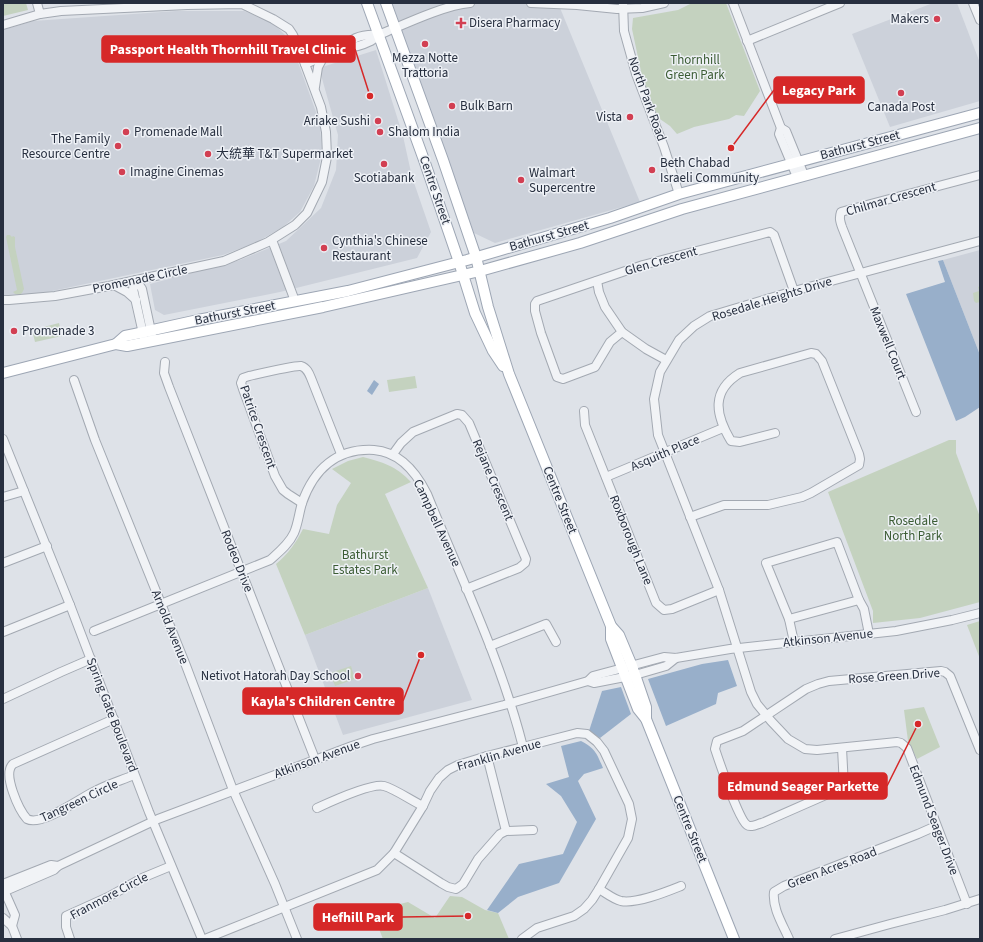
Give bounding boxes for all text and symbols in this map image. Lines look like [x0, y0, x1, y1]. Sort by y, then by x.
place label: Makers [890, 10, 930, 28]
place label: Disera Pharmacy [469, 14, 560, 32]
marker: Makers [932, 14, 942, 24]
marker: Disera Pharmacy [456, 18, 466, 28]
callout: Passport Health Thornhill Travel Clinic [102, 36, 355, 62]
marker: Mezza Notte Trattoria [420, 39, 430, 49]
text: Passport Health Thornhill Travel Clinic [110, 40, 347, 60]
place label: Mezza Notte Trattoria [392, 49, 458, 82]
park label: Thornhill Green Park [665, 51, 725, 84]
street label: North Park Road [623, 54, 671, 144]
callout: Legacy Park [774, 77, 864, 103]
text: Legacy Park [782, 81, 856, 101]
marker: Canada Post [896, 88, 906, 98]
place label: Bulk Barn [460, 97, 513, 115]
place label: Canada Post [867, 98, 935, 116]
marker: Bulk Barn [447, 101, 457, 111]
place label: Vista [596, 108, 622, 126]
place label: Ariake Sushi [304, 112, 370, 130]
marker: Vista [625, 112, 635, 122]
marker: Ariake Sushi [373, 116, 383, 126]
place label: Promenade Mall [134, 123, 223, 141]
place label: Shalom India [388, 123, 460, 141]
street label: Bathurst Street [818, 126, 902, 164]
marker: Promenade Mall [121, 127, 131, 137]
marker: Shalom India [375, 127, 385, 137]
place label: The Family Resource Centre [21, 130, 110, 163]
marker: The Family Resource Centre [113, 141, 123, 151]
place label: 大統華 T&T Supermarket [216, 145, 354, 163]
marker: 大統華 T&T Supermarket [203, 149, 213, 159]
street label: Centre Street [415, 153, 455, 227]
place label: Beth Chabad Israeli Community [660, 154, 759, 187]
marker: Scotiabank [379, 159, 389, 169]
place label: Imagine Cinemas [130, 163, 224, 181]
place label: Walmart Supercentre [529, 164, 596, 197]
marker: Beth Chabad Israeli Community [647, 165, 657, 175]
marker: Imagine Cinemas [117, 167, 127, 177]
place label: Scotiabank [354, 169, 415, 187]
marker: Walmart Supercentre [516, 175, 526, 185]
street label: Chilmar Crescent [844, 177, 939, 220]
street label: Bathurst Street [507, 216, 591, 256]
place label: Cynthia's Chinese Restaurant [332, 232, 428, 265]
street label: Glen Crescent [623, 242, 700, 280]
marker: Cynthia's Chinese Restaurant [319, 243, 329, 253]
street label: Promenade Circle [91, 260, 189, 298]
street label: Rosedale Heights Drive [710, 272, 834, 326]
street label: Bathurst Street [193, 296, 277, 330]
street label: Maxwell Court [865, 304, 911, 383]
place label: Promenade 3 [22, 322, 94, 340]
marker: Promenade 3 [9, 326, 19, 336]
street label: Patrice Crescent [235, 383, 281, 472]
street label: Asquith Place [628, 430, 702, 476]
street label: Rejane Crescent [468, 436, 519, 524]
street label: Centre Street [538, 464, 582, 537]
street label: Campbell Avenue [409, 476, 465, 570]
street label: Roxborough Lane [605, 492, 657, 588]
park label: Rosedale North Park [884, 512, 943, 545]
street label: Rodeo Drive [216, 527, 258, 595]
park label: Bathurst Estates Park [332, 546, 398, 579]
street label: Arnold Avenue [147, 587, 193, 667]
street label: Atkinson Avenue [782, 624, 874, 652]
street label: Spring Gate Boulevard [82, 655, 142, 775]
street label: Rose Green Drive [847, 664, 941, 688]
place label: Netivot Hatorah Day School [201, 667, 350, 685]
marker: Netivot Hatorah Day School [353, 671, 363, 681]
callout: Kayla's Children Centre [243, 688, 403, 714]
text: Kayla's Children Centre [251, 692, 395, 712]
street label: Franklin Avenue [455, 734, 543, 776]
street label: Atkinson Avenue [271, 735, 363, 783]
street label: Edmund Seager Drive [905, 762, 963, 878]
callout: Edmund Seager Parkette [719, 773, 887, 799]
street label: Tangreen Circle [37, 775, 121, 827]
text: Edmund Seager Parkette [727, 777, 879, 797]
street label: Centre Street [668, 793, 712, 866]
street label: Green Acres Road [785, 843, 879, 893]
street label: Franmore Circle [67, 868, 151, 924]
callout: Hefhill Park [314, 904, 402, 930]
text: Hefhill Park [322, 908, 395, 928]

